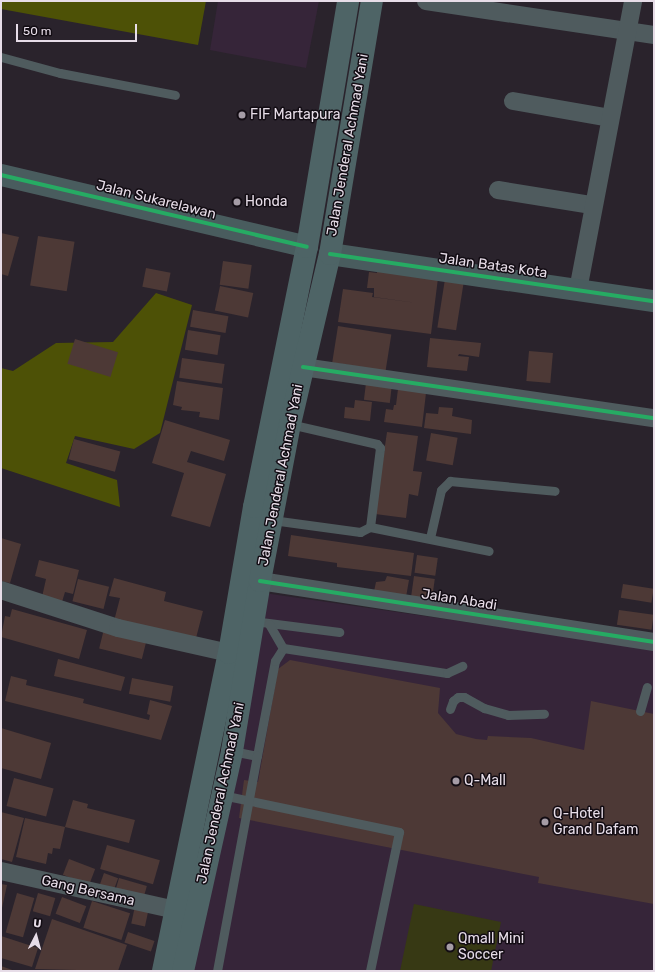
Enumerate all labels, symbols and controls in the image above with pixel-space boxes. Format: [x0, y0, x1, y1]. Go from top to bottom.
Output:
scale bar [18, 16, 139, 42]
text: 50 m [23, 24, 51, 38]
street label: Jalan Jenderal Achmad Yani [324, 52, 372, 238]
place label: FIF Martapura [250, 107, 341, 123]
marker: FIF Martapura [237, 110, 247, 120]
street label: Jalan Sukarelawan [94, 177, 218, 223]
place label: Honda [245, 194, 288, 210]
marker: Honda [232, 197, 242, 207]
street label: Jalan Batas Kota [438, 250, 548, 282]
street label: Jalan Jenderal Achmad Yani [255, 382, 307, 568]
street label: Jalan Abadi [420, 586, 498, 614]
street label: Jalan Jenderal Achmad Yani [194, 701, 248, 885]
place label: Q-Mall [464, 773, 506, 789]
marker: Q-Mall [451, 776, 461, 786]
place label: Q-Hotel Grand Dafam [553, 806, 638, 838]
marker: Q-Hotel Grand Dafam [540, 817, 550, 827]
street label: Gang Bersama [40, 872, 136, 910]
north arrow [16, 916, 56, 956]
text: U [33, 917, 42, 930]
place label: Qmall Mini Soccer [458, 931, 524, 964]
marker: Qmall Mini Soccer [445, 942, 455, 952]

